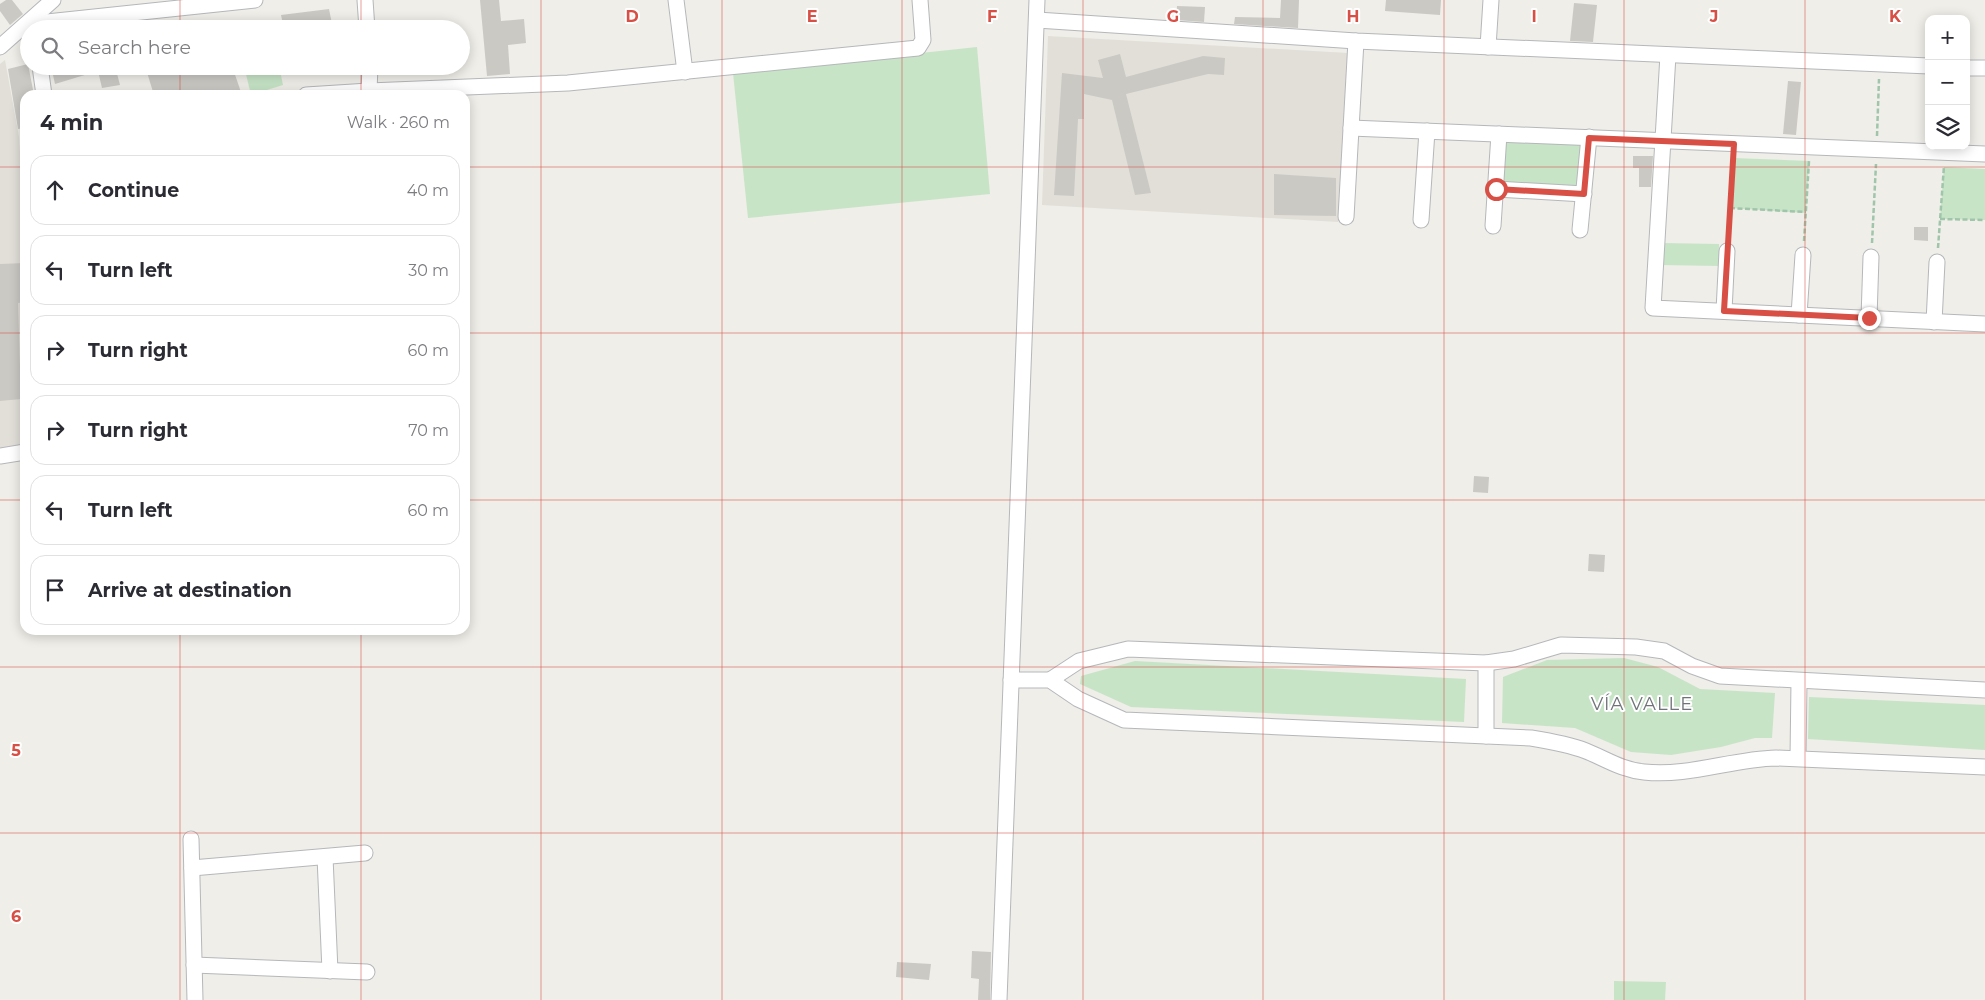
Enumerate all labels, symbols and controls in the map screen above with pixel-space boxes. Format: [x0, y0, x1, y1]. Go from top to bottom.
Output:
text: D [625, 7, 639, 26]
text: E [807, 7, 817, 26]
text: F [987, 7, 997, 26]
text: G [1167, 7, 1179, 26]
text: H [1347, 7, 1359, 26]
text: I [1531, 7, 1537, 26]
text: J [1709, 7, 1718, 26]
text: K [1889, 7, 1902, 26]
map controls [1925, 15, 1970, 150]
button: + [1925, 15, 1970, 60]
search box [20, 20, 470, 75]
icon: search [38, 34, 66, 62]
text: Search here [78, 36, 191, 59]
button: − [1925, 60, 1970, 105]
button: layers [1925, 105, 1970, 150]
text: 4 min [40, 110, 103, 135]
text: Walk · 260 m [347, 113, 450, 132]
icon: ahead [41, 176, 69, 204]
route start [1485, 178, 1508, 201]
text: Continue [88, 179, 179, 202]
text: 40 m [407, 181, 449, 200]
icon: left [41, 256, 69, 284]
text: Turn left [88, 259, 173, 282]
text: 30 m [408, 261, 449, 280]
route end [1858, 307, 1881, 330]
icon: right [41, 336, 69, 364]
text: Turn right [88, 339, 188, 362]
text: 60 m [407, 341, 449, 360]
icon: right [41, 416, 69, 444]
text: Turn right [88, 419, 188, 442]
text: 70 m [408, 421, 449, 440]
icon: left [41, 496, 69, 524]
text: Turn left [88, 499, 173, 522]
text: 60 m [407, 501, 449, 520]
icon: arrive [41, 576, 69, 604]
text: Arrive at destination [88, 579, 292, 602]
district label: VÍA VALLE [1591, 693, 1693, 715]
text: 5 [11, 741, 21, 760]
text: 6 [11, 907, 21, 926]

